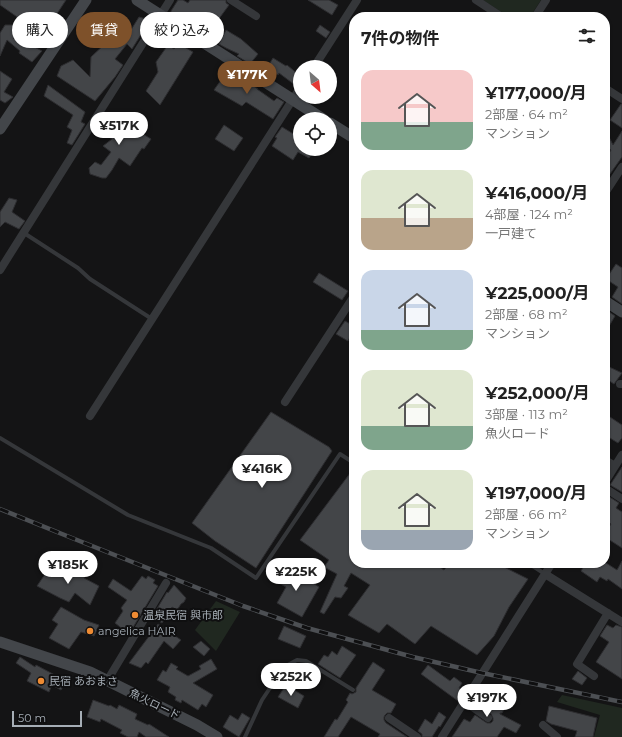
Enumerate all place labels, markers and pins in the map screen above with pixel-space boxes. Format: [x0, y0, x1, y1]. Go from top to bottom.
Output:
pin: ¥177K [219, 61, 275, 95]
pin: ¥517K [91, 112, 147, 146]
pin: ¥416K [234, 455, 290, 489]
pin: ¥185K [40, 551, 96, 585]
pin: ¥225K [268, 558, 324, 592]
place label: 温泉民宿 與市郎 [143, 608, 223, 622]
marker: 温泉民宿 與市郎 [130, 610, 140, 620]
place label: angelica HAIR [98, 624, 176, 638]
marker: angelica HAIR [85, 626, 95, 636]
pin: ¥252K [263, 663, 319, 697]
place label: 民宿 あおまさ [49, 674, 118, 688]
marker: 民宿 あおまさ [36, 676, 46, 686]
pin: ¥197K [459, 684, 515, 718]

